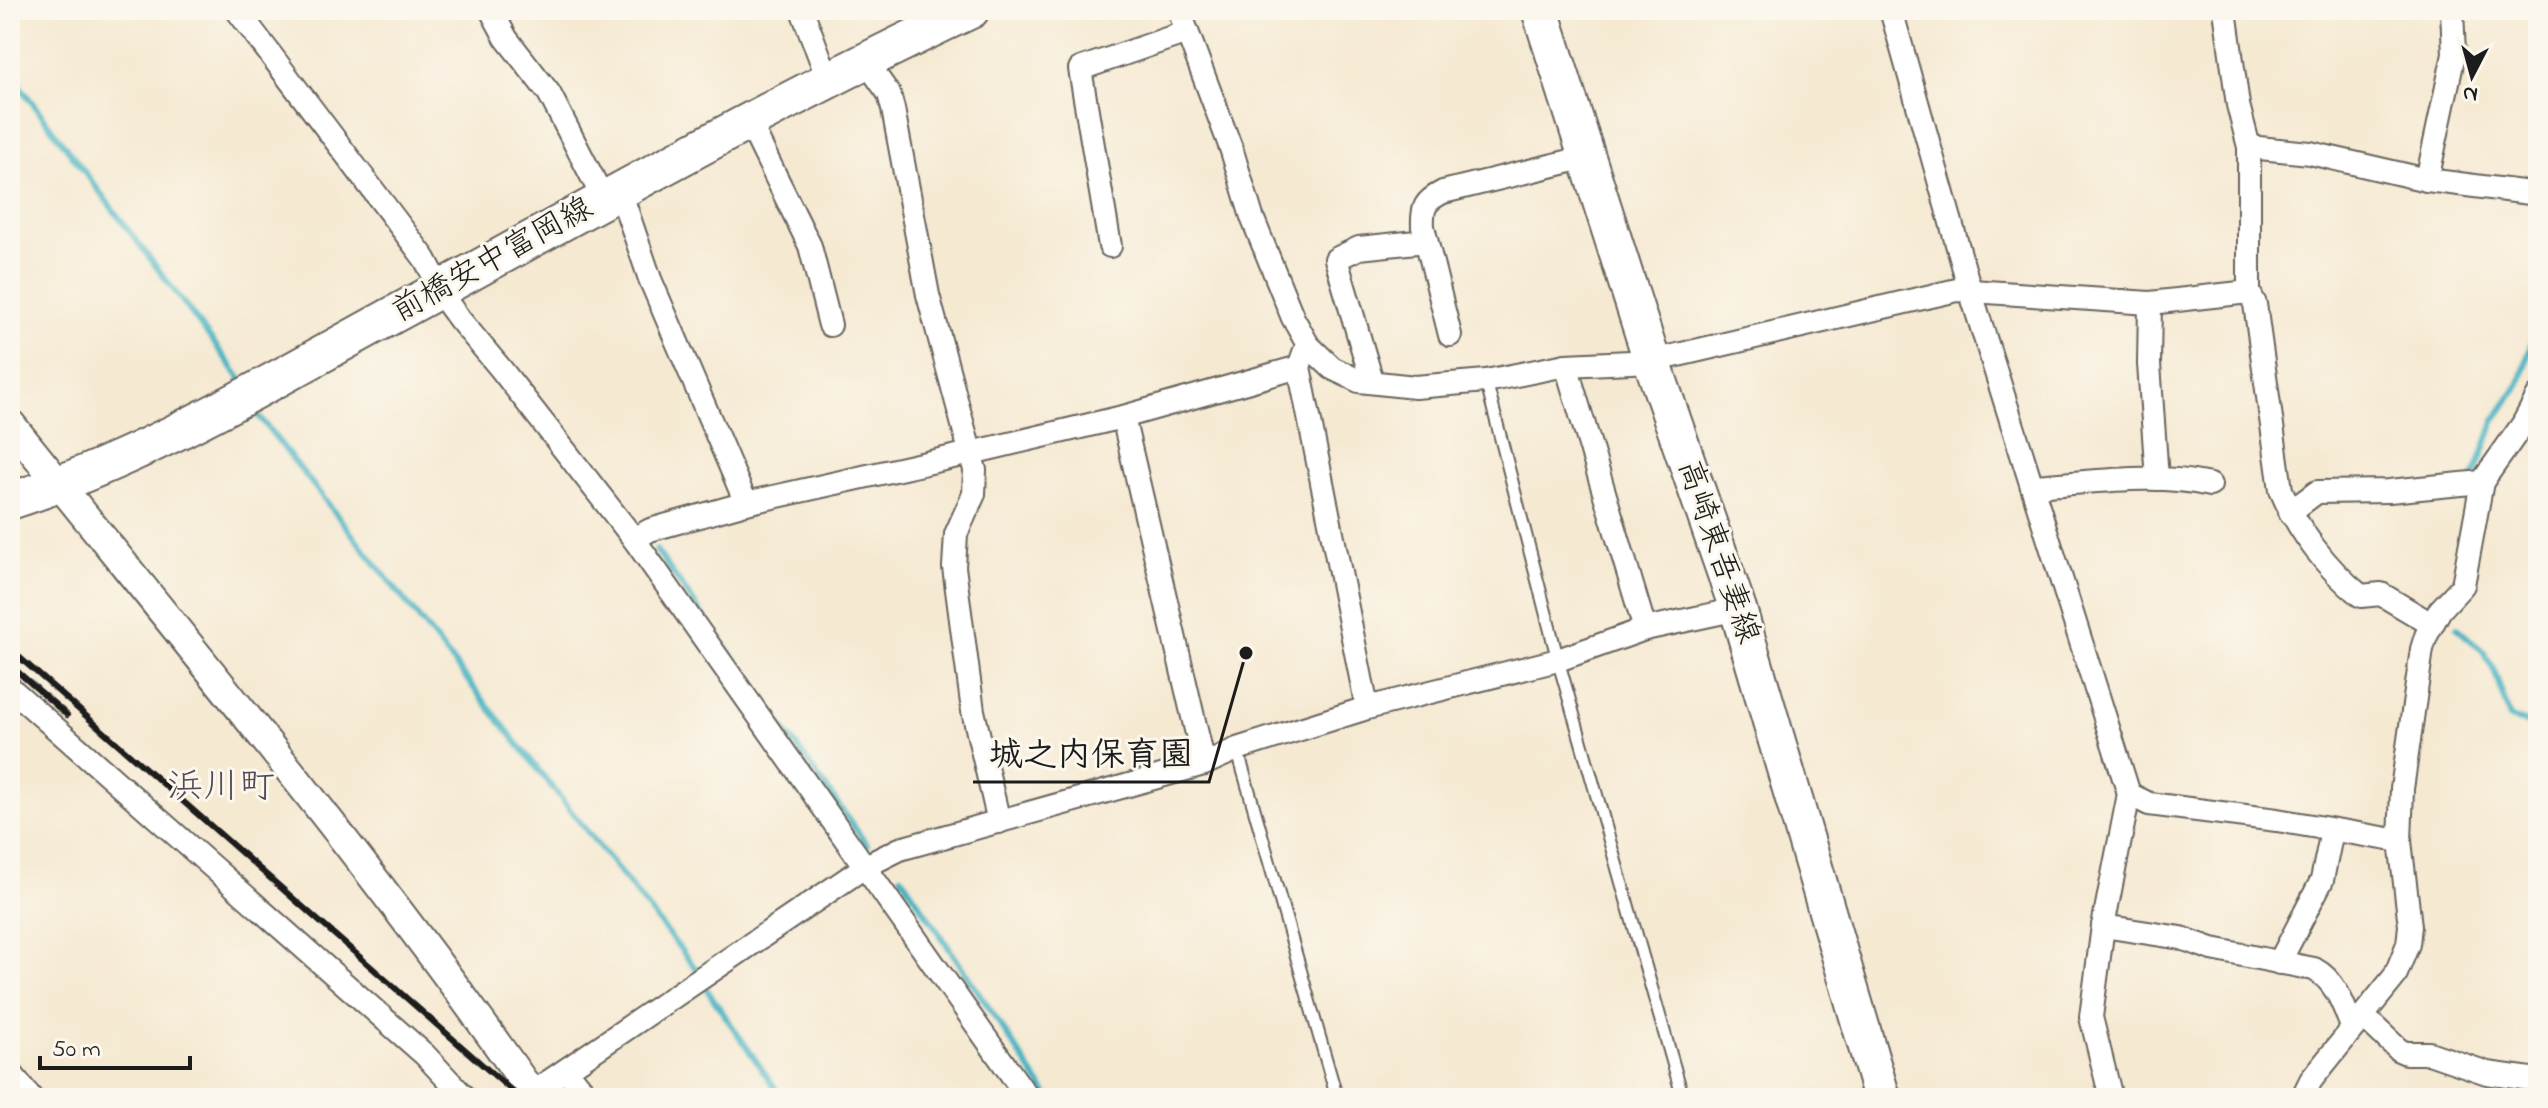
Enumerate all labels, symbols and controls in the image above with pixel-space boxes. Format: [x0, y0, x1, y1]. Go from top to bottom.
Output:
north arrow [2432, 36, 2512, 116]
text: N [2461, 76, 2479, 110]
street label: 前橋安中富岡線 [384, 186, 602, 336]
street label: 高崎東吾妻線 [1664, 454, 1770, 650]
callout: 城之内保育園 [973, 724, 1209, 782]
text: 城之内保育園 [989, 732, 1193, 782]
district label: 浜川町 [167, 762, 275, 815]
scale bar [40, 1020, 190, 1070]
text: 50 m [52, 1033, 101, 1068]

